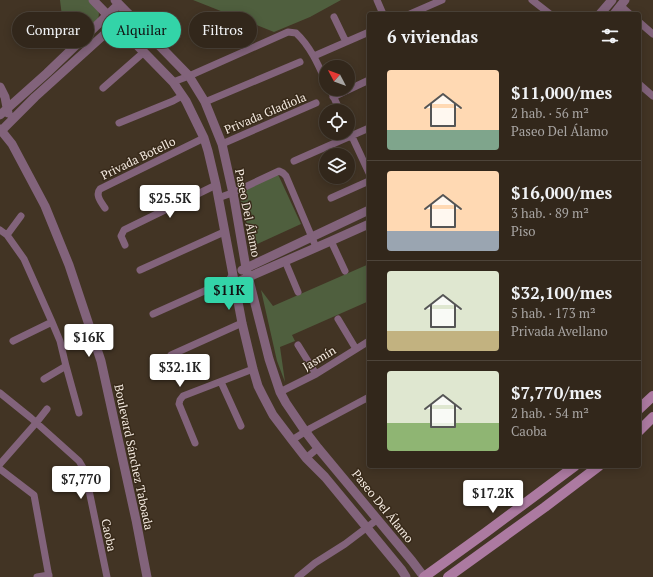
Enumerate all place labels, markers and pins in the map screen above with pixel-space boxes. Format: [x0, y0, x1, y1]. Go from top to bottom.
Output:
pin: $25.5K [137, 185, 203, 219]
pin: $11K [205, 277, 253, 311]
pin: $16K [65, 324, 113, 358]
pin: $32.1K [147, 354, 213, 388]
pin: $7,770 [48, 466, 114, 500]
pin: $17.2K [460, 480, 526, 514]

